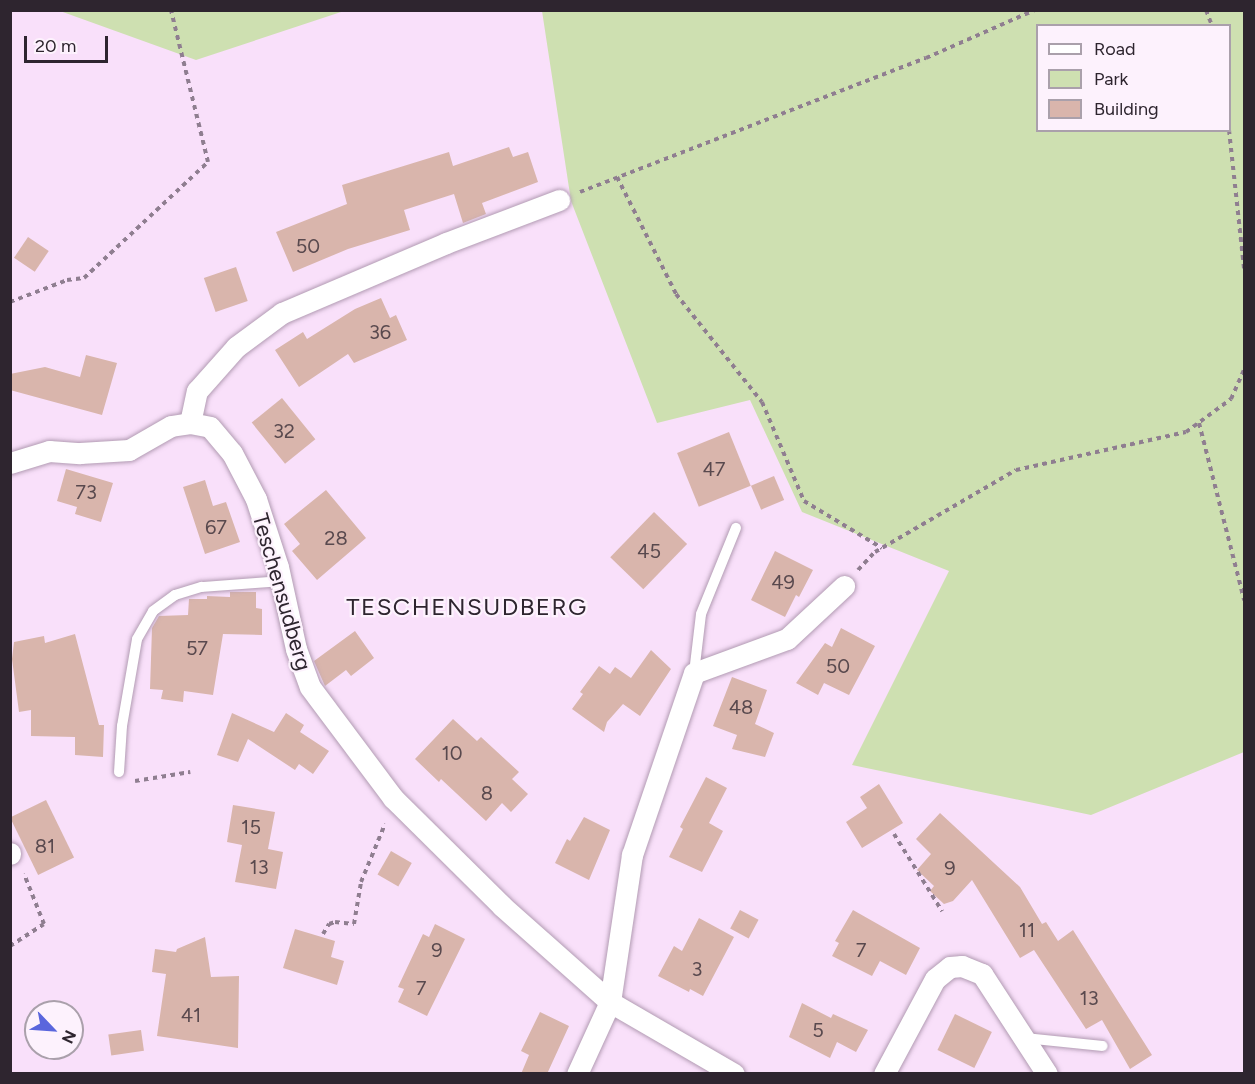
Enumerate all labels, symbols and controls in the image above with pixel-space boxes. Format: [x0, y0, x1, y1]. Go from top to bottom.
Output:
scale bar [27, 24, 111, 62]
legend [1036, 24, 1231, 132]
text: 20 m [35, 35, 76, 57]
text: Road [1094, 38, 1135, 60]
text: Park [1094, 68, 1128, 90]
text: Building [1094, 98, 1159, 120]
house number: 50 [296, 234, 320, 258]
house number: 36 [369, 320, 391, 344]
house number: 32 [273, 419, 295, 443]
house number: 47 [702, 457, 726, 481]
house number: 73 [75, 480, 97, 504]
street label: Teschensudberg [247, 510, 317, 674]
house number: 67 [205, 515, 227, 539]
house number: 28 [324, 526, 348, 550]
house number: 45 [637, 539, 661, 563]
house number: 49 [771, 570, 795, 594]
district label: TESCHENSUDBERG [346, 593, 588, 621]
house number: 57 [186, 636, 208, 660]
house number: 50 [826, 654, 850, 678]
house number: 48 [729, 695, 753, 719]
house number: 10 [441, 741, 463, 765]
house number: 8 [481, 781, 493, 805]
house number: 15 [241, 815, 261, 839]
house number: 81 [35, 834, 55, 858]
house number: 13 [249, 855, 269, 879]
house number: 9 [944, 856, 956, 880]
house number: 11 [1019, 918, 1035, 942]
house number: 9 [431, 938, 443, 962]
house number: 7 [856, 938, 866, 962]
house number: 3 [692, 957, 702, 981]
house number: 7 [416, 976, 426, 1000]
house number: 13 [1079, 986, 1099, 1010]
north arrow [24, 1000, 84, 1060]
house number: 41 [181, 1003, 201, 1027]
house number: 5 [812, 1018, 824, 1042]
text: N [58, 1027, 80, 1047]

